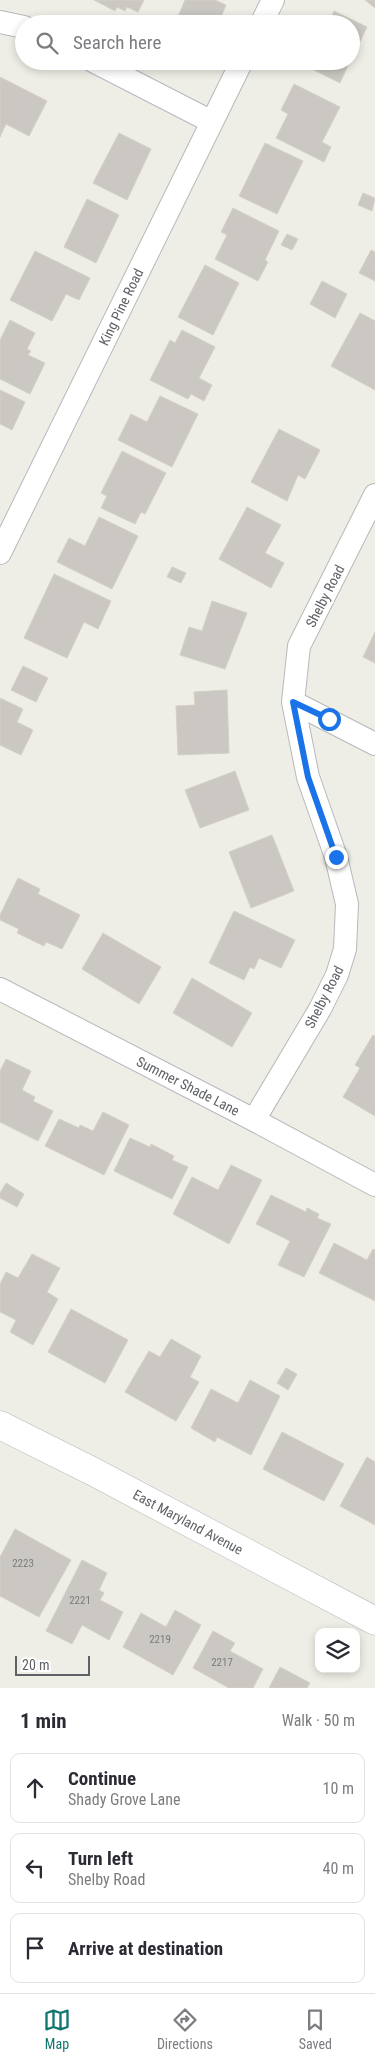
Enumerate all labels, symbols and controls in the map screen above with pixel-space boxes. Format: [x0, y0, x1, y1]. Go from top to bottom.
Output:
search box [15, 15, 360, 70]
icon: search [33, 29, 61, 57]
text: Search here [73, 31, 161, 54]
street label: King Pine Road [96, 266, 146, 348]
street label: Shelby Road [302, 562, 348, 630]
route start [318, 708, 341, 731]
route end [325, 846, 348, 869]
street label: Shelby Road [301, 963, 347, 1031]
street label: Summer Shade Lane [134, 1053, 242, 1119]
street label: East Maryland Avenue [130, 1486, 246, 1558]
house number: 2223 [12, 1557, 34, 1570]
house number: 2221 [69, 1594, 91, 1607]
map controls [315, 1628, 360, 1673]
button: layers [315, 1628, 360, 1673]
house number: 2219 [149, 1633, 171, 1646]
scale bar [15, 1653, 90, 1676]
house number: 2217 [211, 1656, 233, 1669]
text: 20 m [22, 1657, 50, 1673]
text: 1 min [20, 1709, 67, 1733]
text: Walk · 50 m [282, 1711, 355, 1730]
text: Continue [68, 1767, 136, 1790]
icon: ahead [21, 1774, 49, 1802]
text: 10 m [322, 1779, 354, 1798]
text: Shady Grove Lane [68, 1790, 180, 1809]
text: Turn left [68, 1847, 133, 1870]
icon: left [21, 1854, 49, 1882]
text: 40 m [322, 1859, 354, 1878]
text: Shelby Road [68, 1870, 145, 1889]
icon: arrive [21, 1934, 49, 1962]
text: Arrive at destination [68, 1937, 223, 1960]
tab: Map [43, 2006, 71, 2052]
tab: Directions [157, 2006, 213, 2052]
tab: Saved [299, 2006, 332, 2052]

